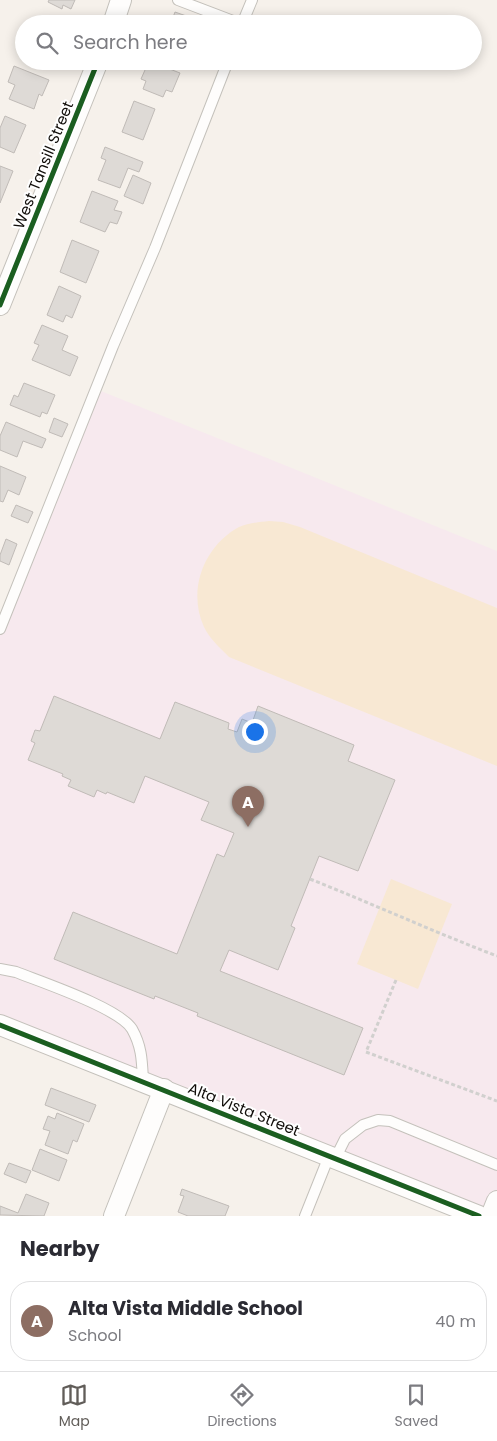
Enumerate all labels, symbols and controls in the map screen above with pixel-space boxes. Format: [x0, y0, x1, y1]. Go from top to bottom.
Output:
search box [15, 15, 482, 70]
icon: search [33, 29, 61, 57]
text: Search here [73, 29, 187, 56]
street label: West Tansill Street [8, 98, 78, 232]
your location [242, 719, 268, 745]
pin: A [232, 786, 264, 827]
street label: Alta Vista Street [185, 1077, 303, 1141]
text: Nearby [20, 1234, 100, 1263]
text: Alta Vista Middle School [68, 1295, 303, 1322]
text: A [31, 1310, 43, 1333]
text: 40 m [435, 1310, 476, 1333]
text: School [68, 1324, 122, 1347]
tab: Map [59, 1381, 90, 1432]
tab: Directions [207, 1381, 277, 1432]
tab: Saved [394, 1381, 438, 1432]

